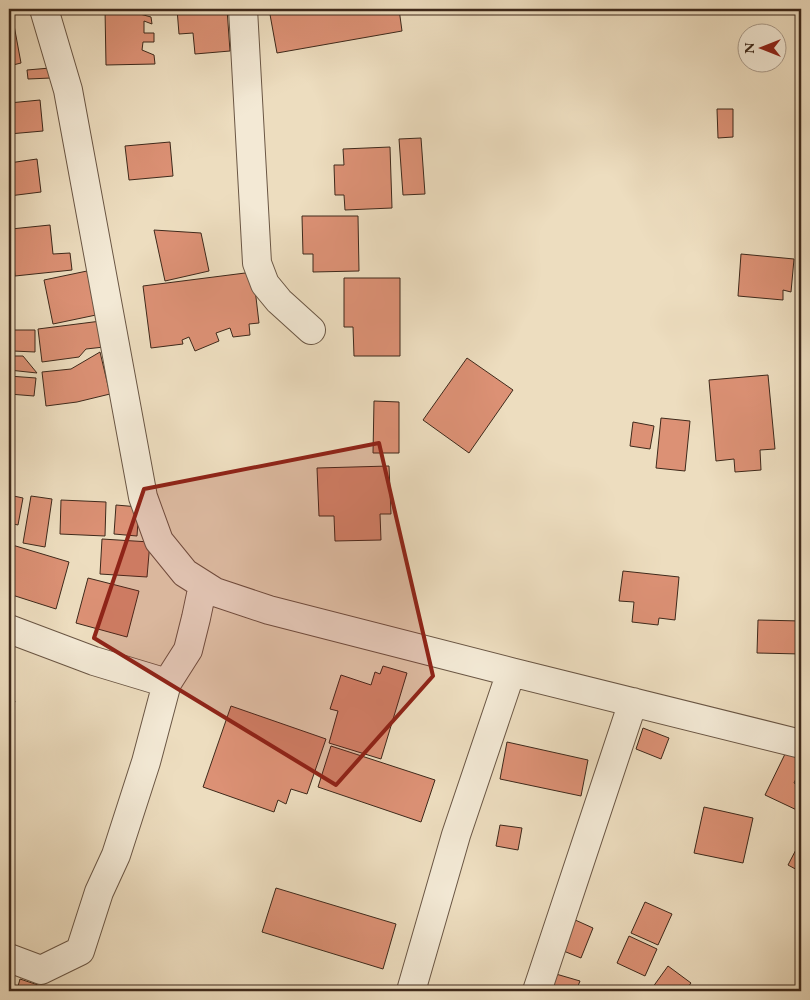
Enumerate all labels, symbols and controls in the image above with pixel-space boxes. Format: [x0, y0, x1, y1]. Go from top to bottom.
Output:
north arrow [738, 22, 788, 72]
text: N [740, 42, 758, 54]

